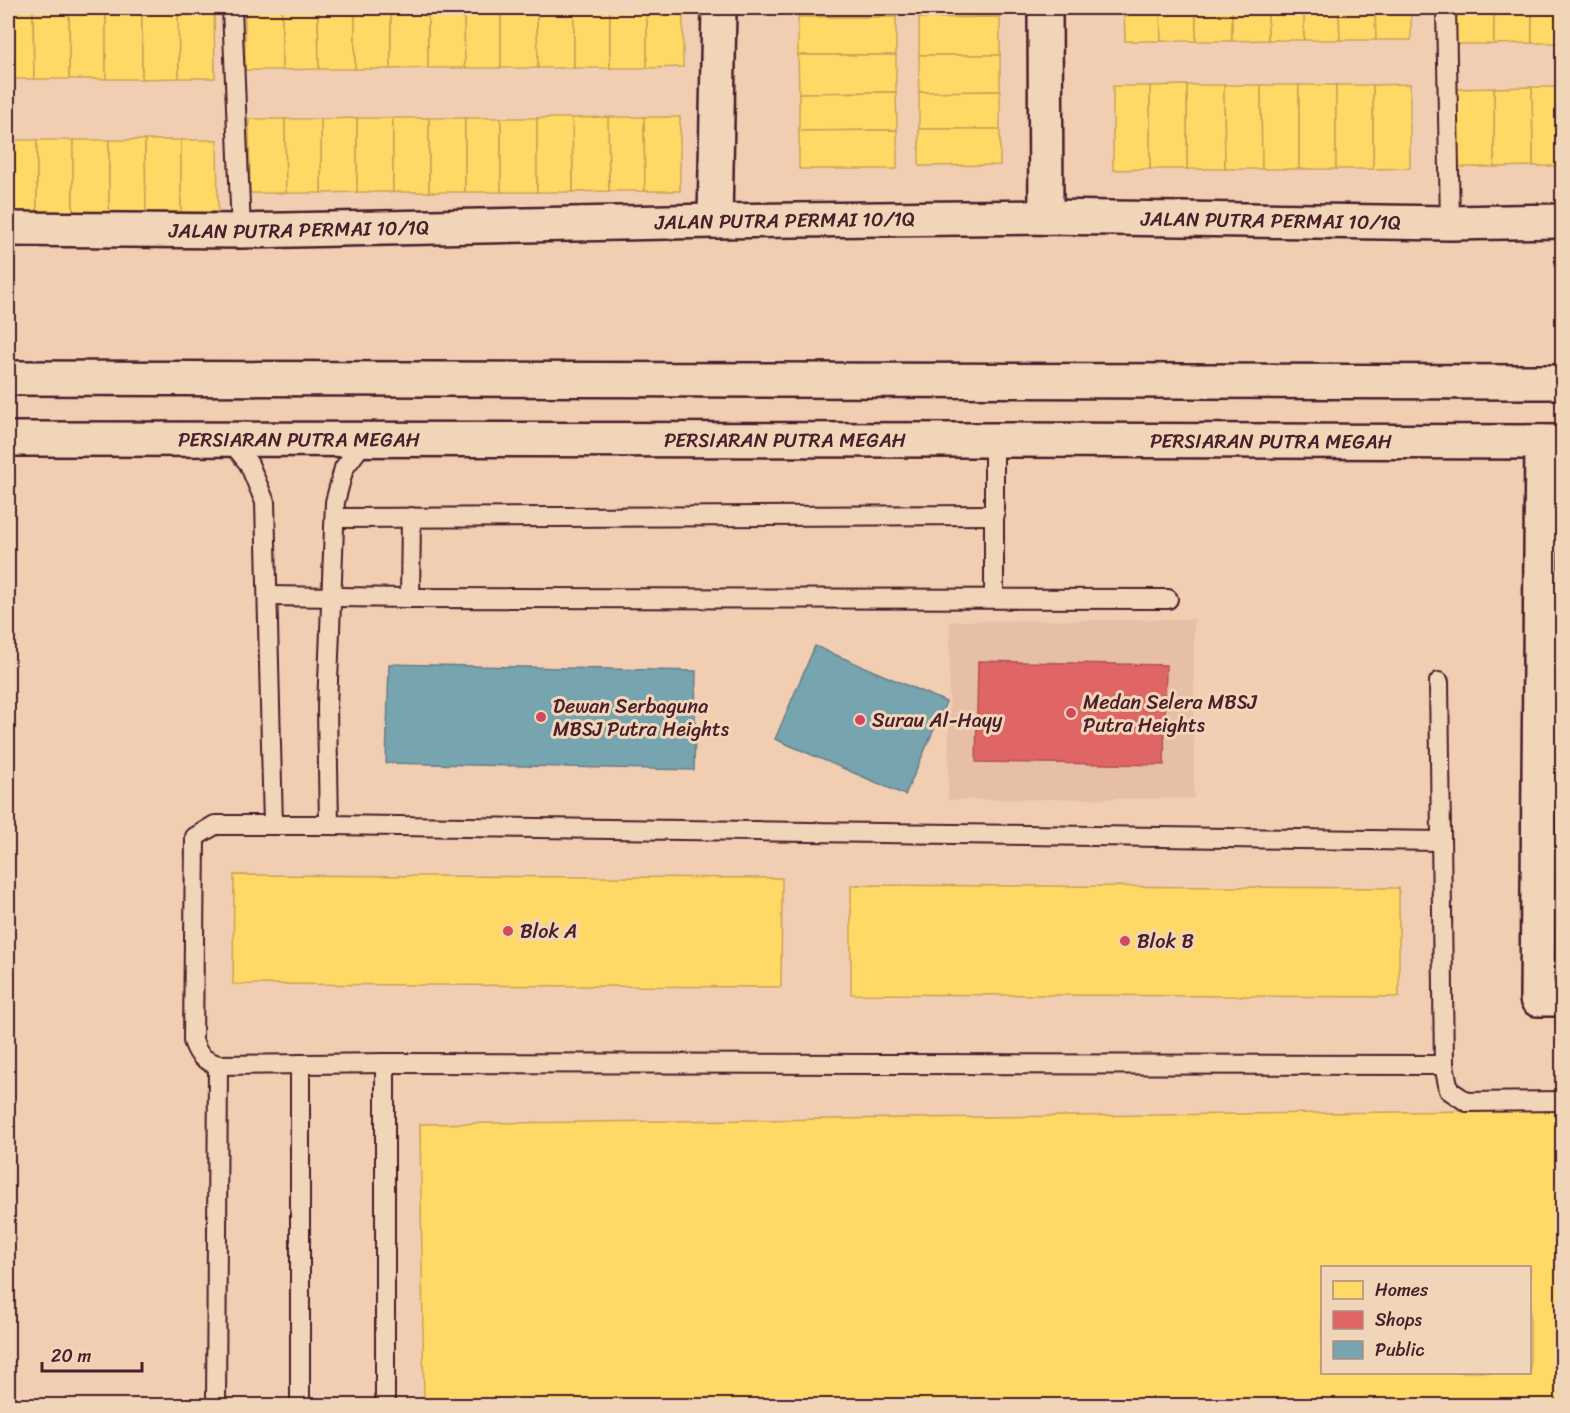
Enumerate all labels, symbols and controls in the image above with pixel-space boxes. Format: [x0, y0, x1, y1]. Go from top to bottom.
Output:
street label: JALAN PUTRA PERMAI 10/1Q [653, 201, 915, 240]
street label: JALAN PUTRA PERMAI 10/1Q [1140, 201, 1401, 240]
street label: JALAN PUTRA PERMAI 10/1Q [168, 210, 429, 249]
street label: PERSIARAN PUTRA MEGAH [178, 422, 420, 457]
street label: PERSIARAN PUTRA MEGAH [664, 422, 906, 457]
street label: PERSIARAN PUTRA MEGAH [1150, 423, 1392, 459]
place label: Medan Selera MBSJ Putra Heights [1083, 685, 1258, 743]
place label: Dewan Serbaguna MBSJ Putra Heights [553, 689, 730, 747]
place label: Surau Al-Hayy [872, 703, 1003, 738]
marker: Medan Selera MBSJ Putra Heights [1064, 706, 1078, 720]
marker: Dewan Serbaguna MBSJ Putra Heights [534, 710, 548, 724]
marker: Surau Al-Hayy [853, 713, 867, 727]
place label: Blok A [520, 914, 577, 949]
marker: Blok A [501, 924, 515, 938]
place label: Blok B [1137, 924, 1194, 959]
marker: Blok B [1118, 934, 1132, 948]
legend [1321, 1266, 1531, 1374]
text: Homes [1375, 1274, 1429, 1306]
text: Shops [1375, 1304, 1422, 1336]
text: Public [1375, 1334, 1425, 1366]
scale bar [42, 1335, 142, 1373]
text: 20 m [51, 1340, 91, 1372]

